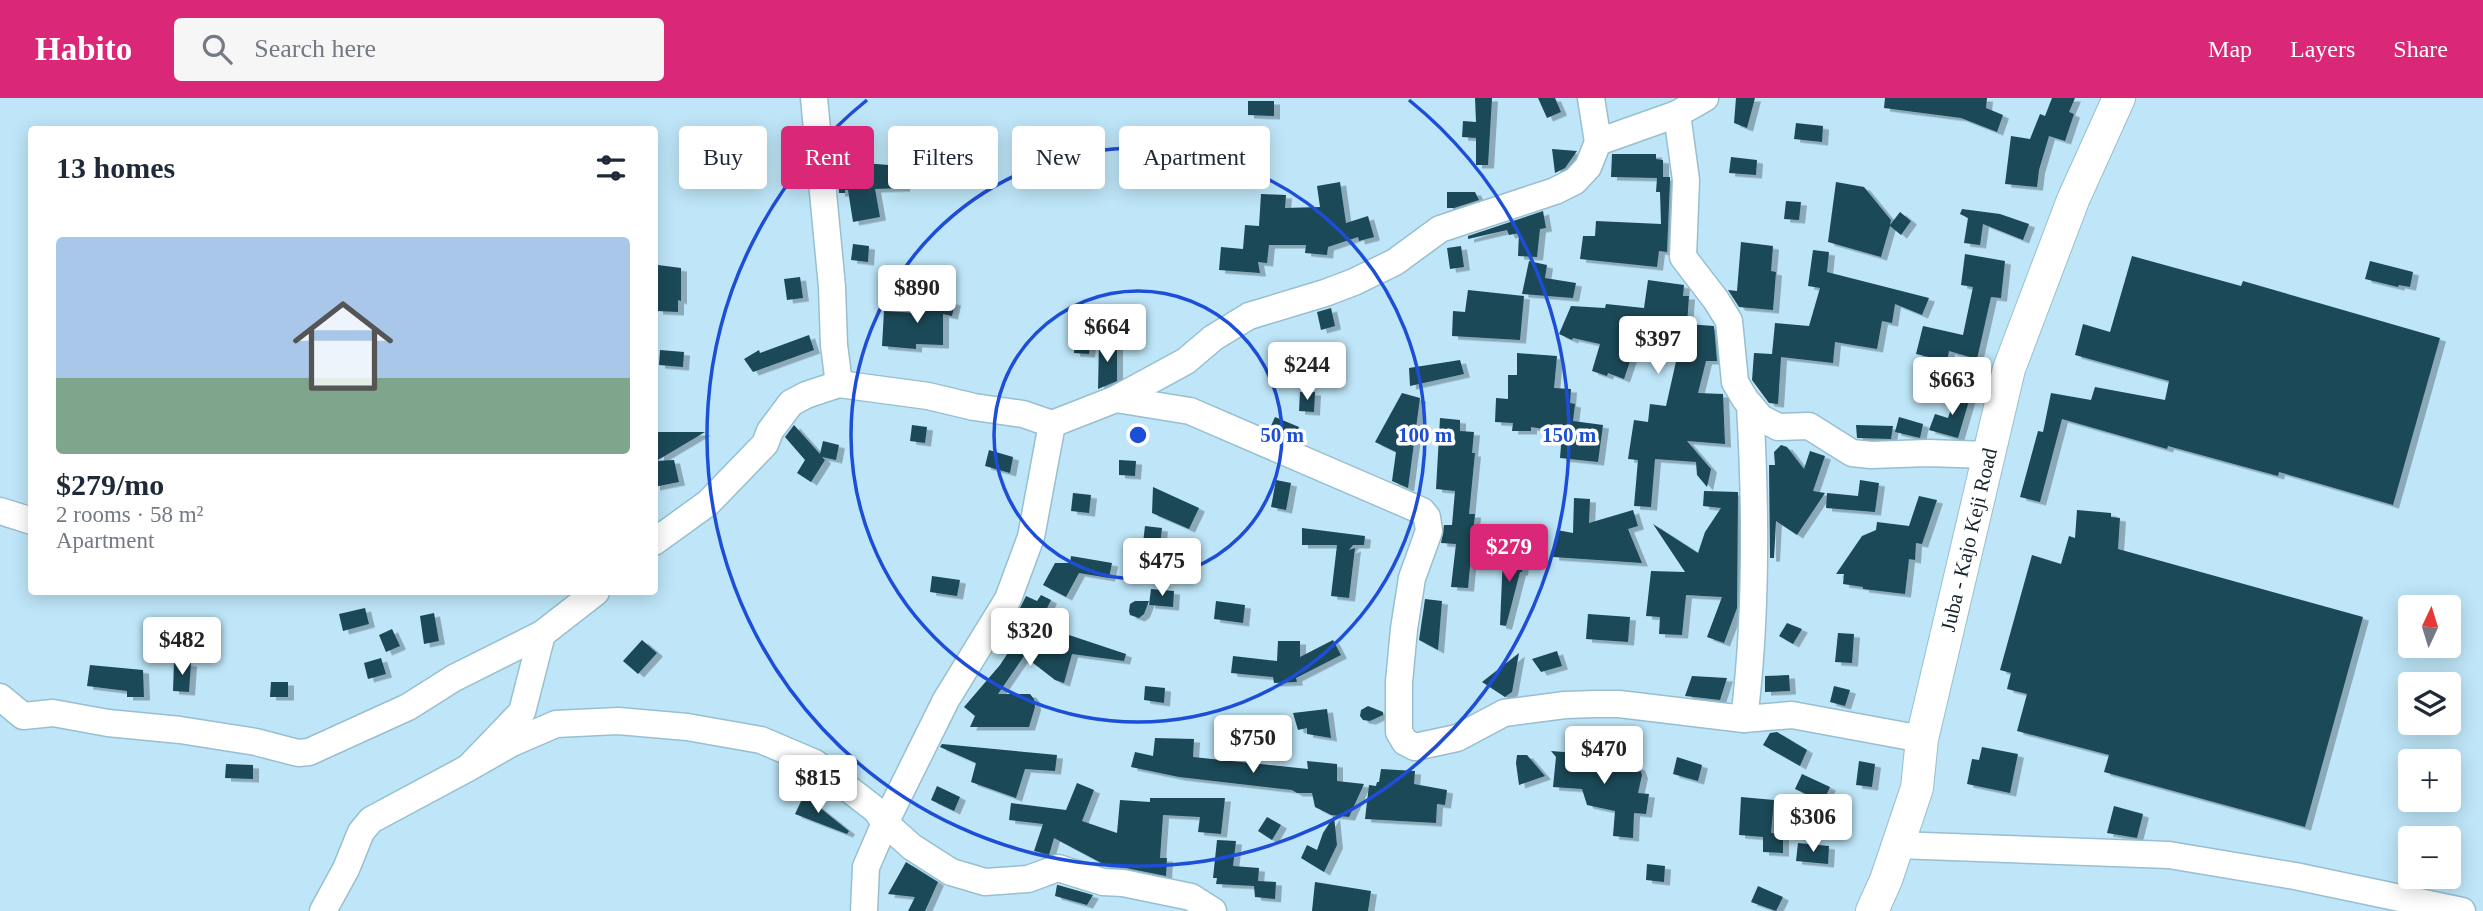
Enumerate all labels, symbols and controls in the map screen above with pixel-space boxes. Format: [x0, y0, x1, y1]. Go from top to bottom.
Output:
search box [174, 18, 664, 81]
icon: search [198, 30, 236, 68]
text: Habito [35, 31, 132, 67]
text: Search here [254, 34, 376, 63]
text: Map [2208, 36, 2252, 62]
text: Layers [2290, 36, 2355, 62]
text: Share [2393, 36, 2448, 62]
chip: Buy [679, 126, 767, 189]
chip: Rent [781, 126, 874, 189]
chip: Filters [888, 126, 998, 189]
chip: New [1012, 126, 1105, 189]
chip: Apartment [1119, 126, 1270, 189]
icon: filters [592, 149, 630, 187]
text: 13 homes [56, 151, 175, 184]
pin: $890 [876, 266, 958, 325]
text: $890 [894, 275, 940, 300]
icon: home [280, 283, 406, 409]
pin: $664 [1066, 304, 1148, 364]
text: $664 [1084, 314, 1130, 339]
pin: $397 [1617, 316, 1699, 376]
text: $397 [1635, 326, 1681, 351]
pin: $244 [1266, 342, 1348, 402]
text: $244 [1284, 352, 1330, 377]
pin: $663 [1911, 358, 1993, 417]
text: $663 [1929, 367, 1975, 392]
centre of rings [1126, 423, 1150, 447]
text: 50 m [1260, 423, 1304, 447]
text: 100 m [1398, 423, 1453, 447]
text: 150 m [1542, 423, 1597, 447]
street label: Juba - Kajo Keji Road [1936, 445, 2002, 634]
text: $279/mo [56, 468, 164, 501]
text: 2 rooms · 58 m² [56, 502, 203, 527]
pin: $279 [1468, 524, 1550, 584]
text: Apartment [56, 528, 154, 553]
text: $279 [1486, 534, 1532, 559]
pin: $475 [1121, 538, 1203, 598]
text: $475 [1139, 548, 1185, 573]
north arrow [2398, 595, 2460, 658]
map controls [2398, 595, 2461, 889]
pin: $320 [989, 608, 1071, 668]
pin: $482 [141, 618, 223, 677]
text: $320 [1007, 618, 1053, 643]
text: $482 [159, 627, 205, 652]
button: layers [2398, 672, 2461, 735]
pin: $750 [1212, 716, 1294, 775]
text: $750 [1230, 725, 1276, 750]
pin: $470 [1563, 726, 1645, 786]
text: $470 [1581, 736, 1627, 761]
button: + [2398, 749, 2461, 812]
pin: $815 [777, 756, 859, 815]
text: $815 [795, 765, 841, 790]
pin: $306 [1772, 794, 1854, 854]
text: $306 [1790, 804, 1836, 829]
button: − [2398, 826, 2461, 889]

